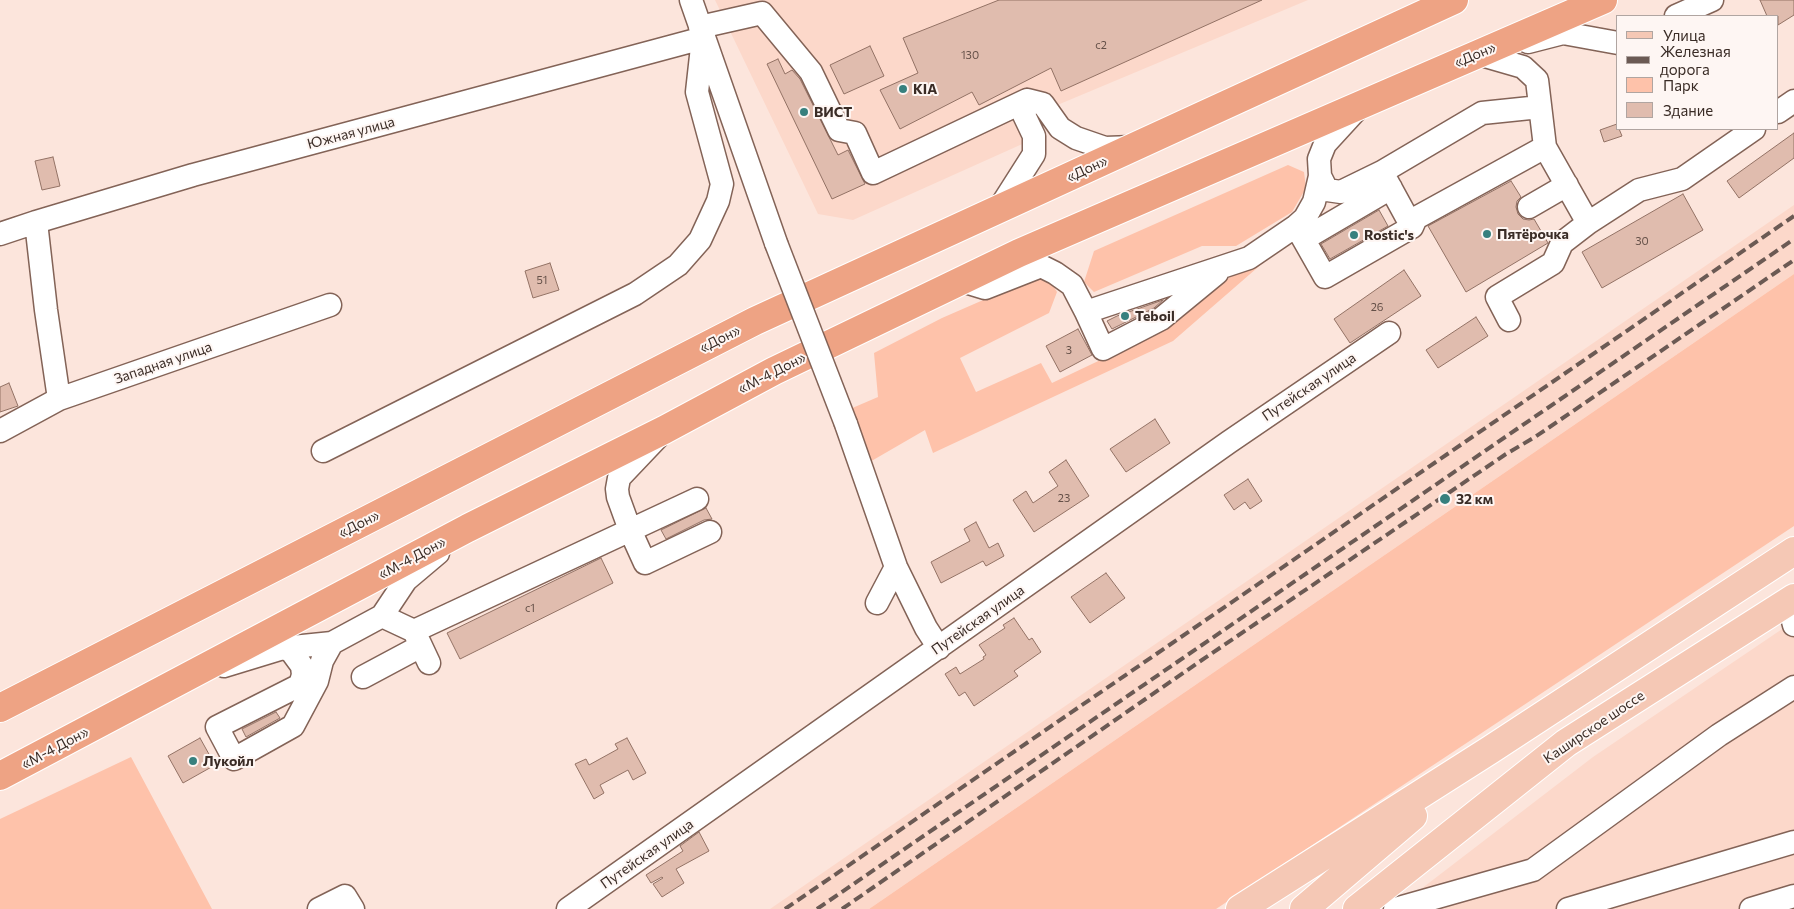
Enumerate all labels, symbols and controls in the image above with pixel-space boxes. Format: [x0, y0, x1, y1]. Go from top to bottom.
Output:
legend [1616, 15, 1779, 130]
text: Улица [1663, 26, 1705, 44]
house number: с2 [1095, 38, 1107, 52]
street label: «Дон» [1452, 39, 1498, 71]
text: Железная дорога [1660, 42, 1731, 78]
house number: 130 [961, 48, 979, 62]
text: Парк [1663, 76, 1699, 94]
place label: KIA [913, 81, 937, 97]
marker: KIA [897, 83, 909, 95]
text: Здание [1663, 101, 1713, 119]
place label: ВИСТ [814, 104, 852, 120]
marker: ВИСТ [798, 106, 810, 118]
street label: Южная улица [305, 113, 397, 153]
street label: «Дон» [1064, 152, 1110, 186]
place label: Пятёрочка [1497, 226, 1569, 242]
place label: Rostic's [1364, 227, 1414, 243]
marker: Пятёрочка [1481, 228, 1493, 240]
marker: Rostic's [1348, 229, 1360, 241]
house number: 30 [1635, 234, 1649, 248]
house number: 51 [536, 273, 548, 287]
house number: 26 [1371, 300, 1383, 314]
place label: Teboil [1135, 308, 1175, 324]
marker: Teboil [1119, 310, 1131, 322]
street label: «Дон» [697, 322, 743, 356]
street label: Западная улица [112, 338, 214, 388]
house number: 3 [1066, 343, 1072, 357]
street label: «М-4 Дон» [735, 349, 809, 397]
street label: Путейская улица [1259, 349, 1359, 425]
house number: 23 [1058, 491, 1070, 505]
place label: 32 км [1456, 491, 1493, 507]
marker: 32 км [1438, 492, 1452, 506]
street label: «Дон» [336, 507, 382, 541]
street label: «М-4 Дон» [376, 533, 448, 583]
street label: Путейская улица [928, 582, 1028, 658]
house number: с1 [525, 601, 535, 615]
street label: Каширское шоссе [1540, 687, 1648, 767]
street label: «М-4 Дон» [19, 723, 91, 773]
place label: Лукойл [203, 753, 254, 769]
marker: Лукойл [187, 755, 199, 767]
street label: Путейская улица [597, 816, 697, 892]

